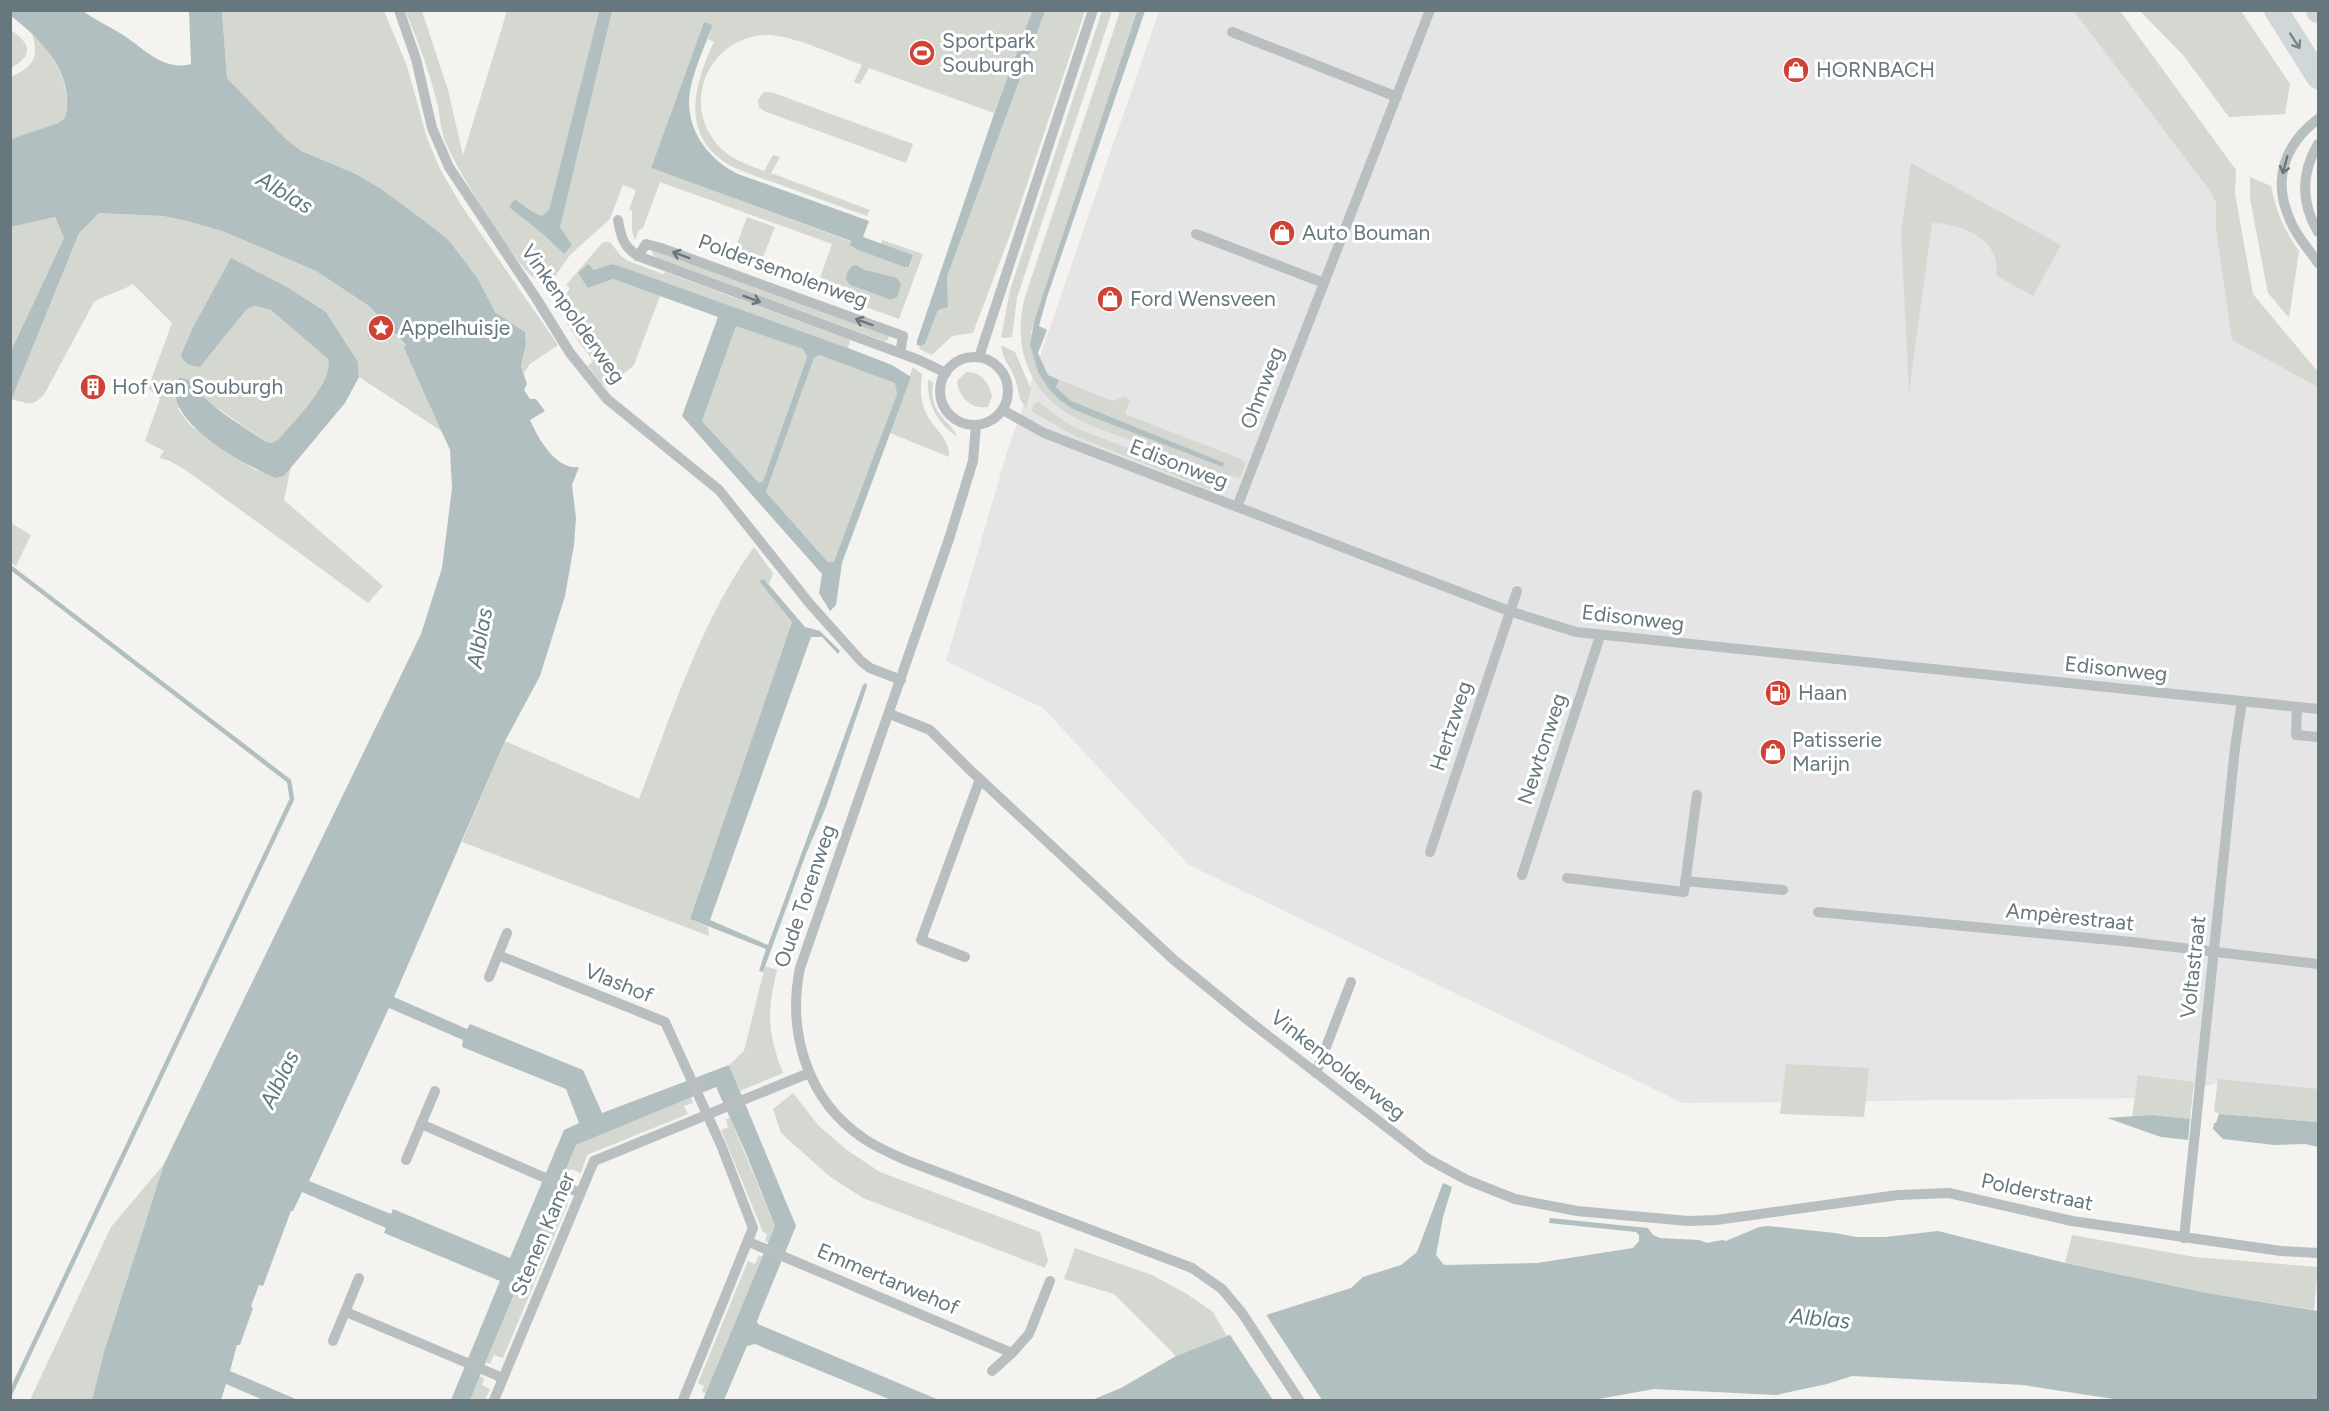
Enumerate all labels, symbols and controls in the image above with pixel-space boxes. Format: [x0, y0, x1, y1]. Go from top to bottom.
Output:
place label: Sportpark Souburgh [942, 28, 1036, 77]
one-way arrow [2289, 32, 2301, 49]
sports icon: Sportpark Souburgh [907, 38, 937, 68]
shop icon: HORNBACH [1781, 55, 1811, 85]
place label: HORNBACH [1816, 57, 1935, 82]
one-way arrow [2279, 155, 2290, 174]
water label: Alblas [251, 165, 318, 220]
shop icon: Auto Bouman [1267, 218, 1297, 248]
place label: Auto Bouman [1302, 220, 1430, 245]
street label: Poldersemolenweg [695, 228, 871, 313]
street label: Vinkenpolderweg [516, 239, 631, 388]
one-way arrow [672, 249, 691, 260]
shop icon: Ford Wensveen [1095, 284, 1125, 314]
place label: Ford Wensveen [1130, 286, 1276, 311]
one-way arrow [742, 294, 761, 305]
place icon: Appelhuisje [366, 313, 396, 343]
place label: Appelhuisje [400, 315, 510, 340]
one-way arrow [855, 315, 874, 326]
street label: Ohmweg [1234, 343, 1289, 432]
building icon: Hof van Souburgh [78, 372, 108, 402]
place label: Hof van Souburgh [112, 374, 283, 399]
street label: Edisonweg [1127, 433, 1232, 494]
street label: Edisonweg [1580, 599, 1686, 636]
water label: Alblas [461, 606, 498, 671]
street label: Edisonweg [2063, 651, 2169, 686]
street label: Hertzweg [1424, 678, 1477, 774]
fuel station icon: Haan [1763, 678, 1793, 708]
place label: Haan [1798, 680, 1847, 705]
street label: Newtonweg [1512, 690, 1571, 808]
place label: Patisserie Marijn [1792, 727, 1882, 776]
shop icon: Patisserie Marijn [1758, 737, 1788, 767]
street label: Oude Torenweg [768, 821, 841, 971]
street label: Ampèrestraat [2005, 897, 2135, 936]
street label: Voltastraat [2175, 914, 2210, 1020]
street label: Vlashof [581, 958, 657, 1008]
street label: Vinkenpolderweg [1266, 1004, 1411, 1125]
water label: Alblas [254, 1046, 305, 1113]
street label: Polderstraat [1979, 1167, 2095, 1216]
street label: Stenen Kamer [505, 1168, 580, 1299]
street label: Emmertarwehof [813, 1237, 963, 1320]
water label: Alblas [1787, 1302, 1852, 1335]

